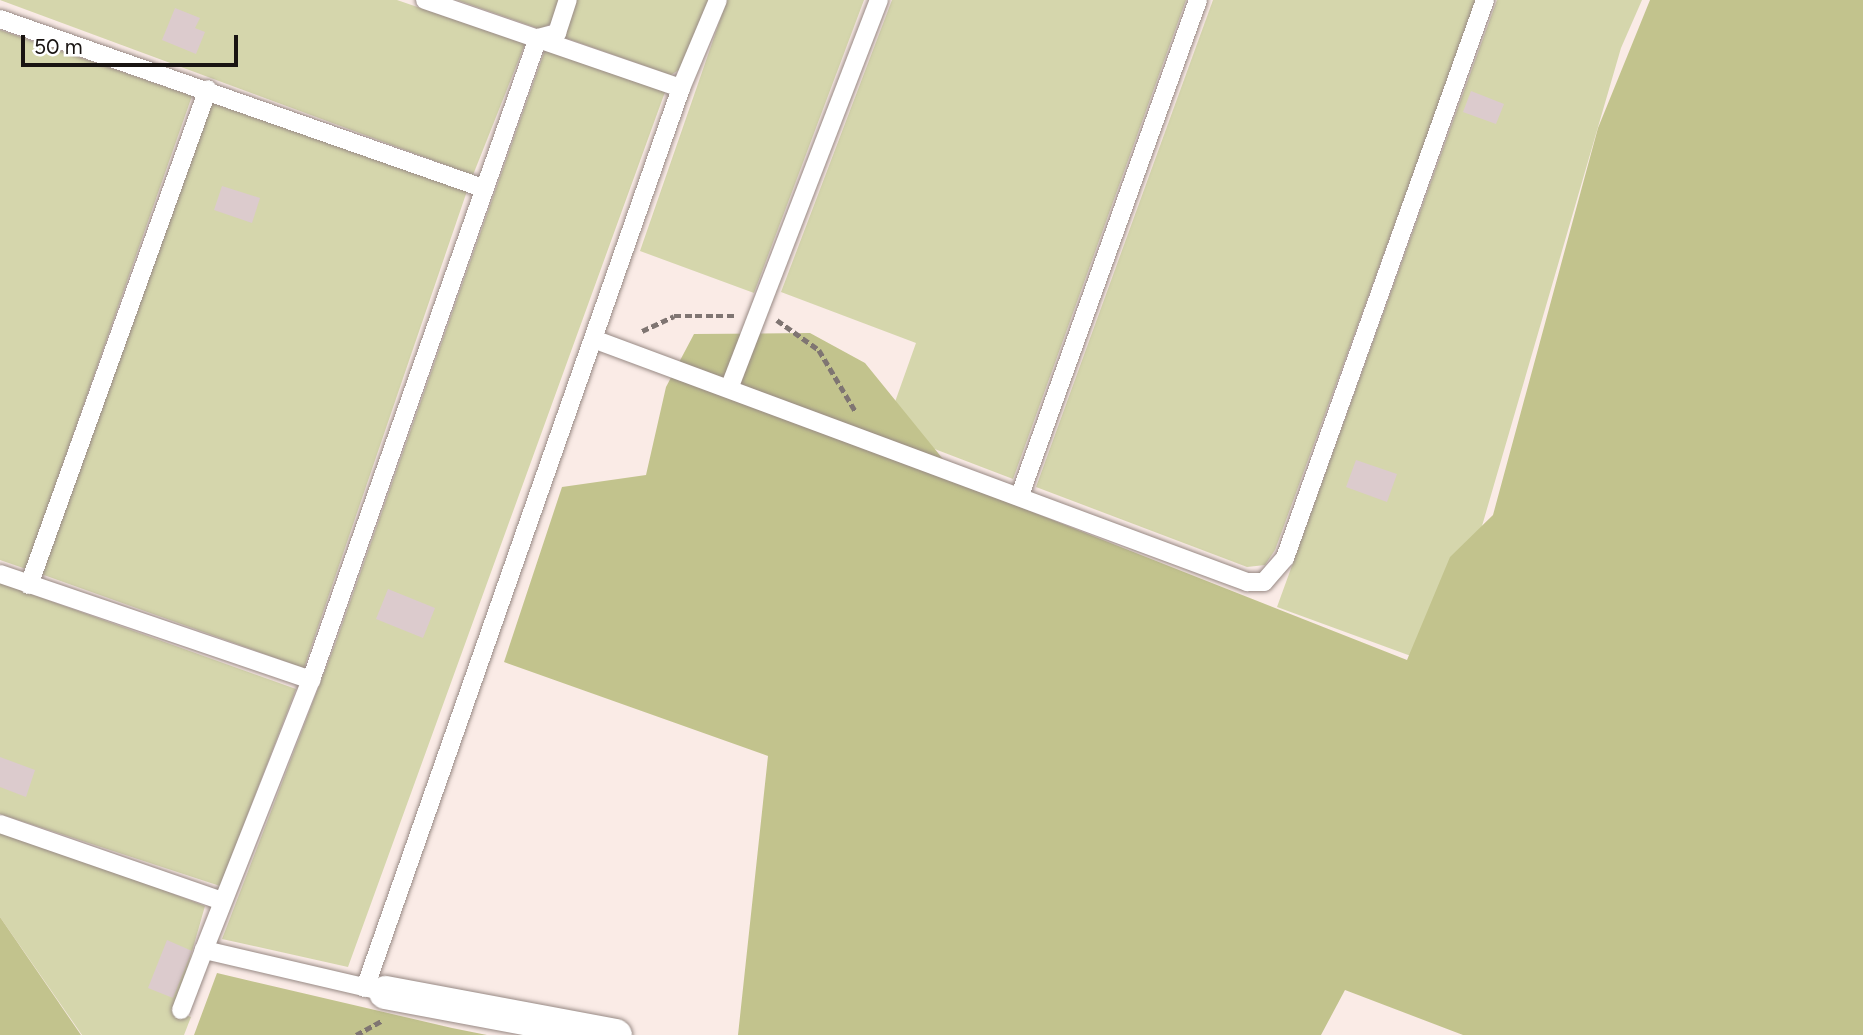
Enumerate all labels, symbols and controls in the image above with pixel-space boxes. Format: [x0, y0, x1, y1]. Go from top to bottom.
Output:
scale bar [24, 21, 242, 65]
text: 50 m [34, 34, 83, 59]

